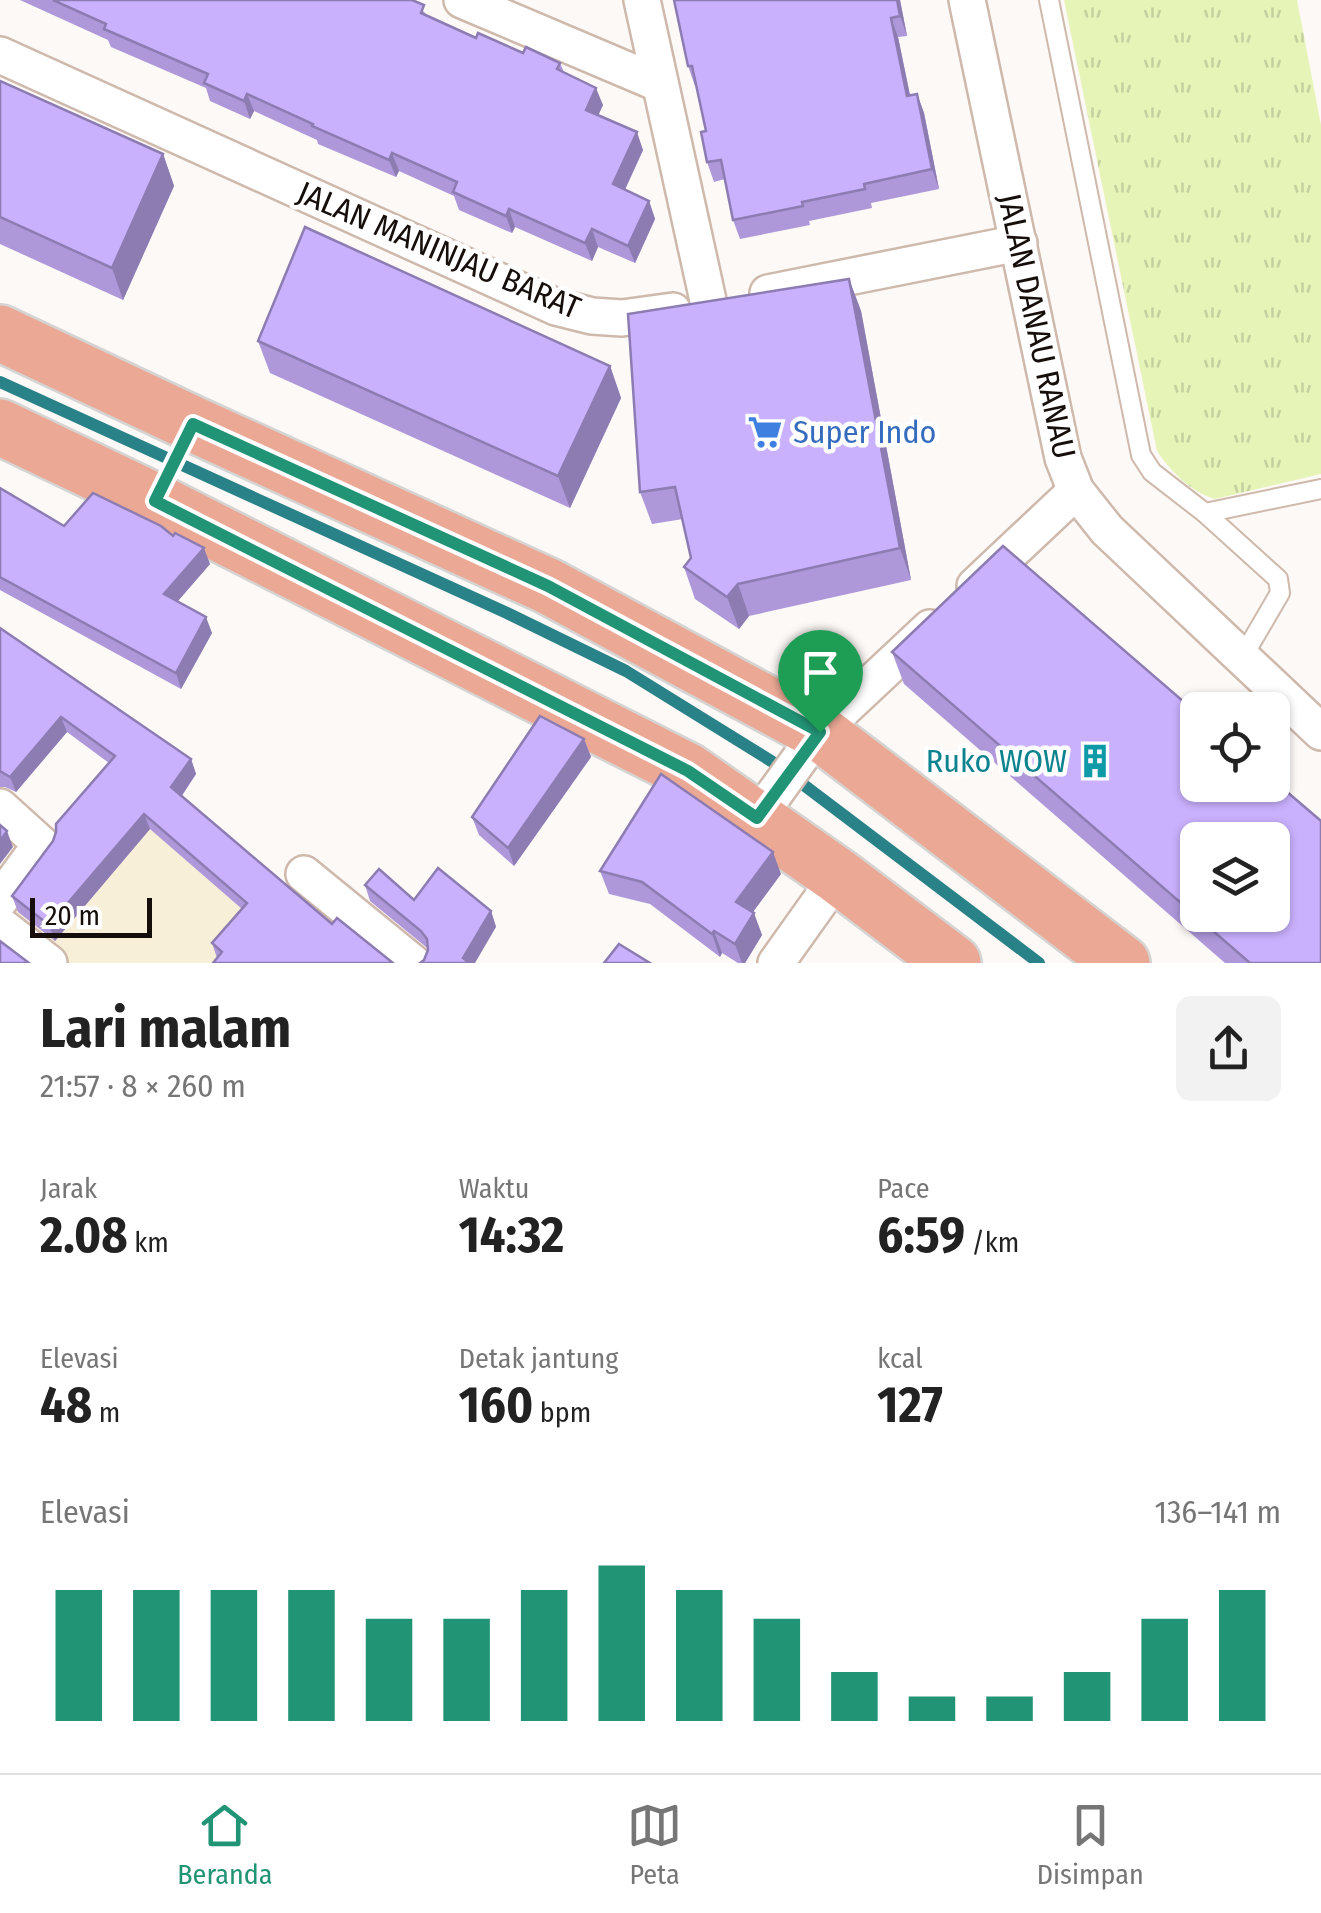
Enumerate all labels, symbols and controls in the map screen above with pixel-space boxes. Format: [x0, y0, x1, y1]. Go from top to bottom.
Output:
street label: JALAN MANINJAU BARAT [292, 173, 586, 327]
street label: JALAN DANAU RANAU [990, 190, 1084, 462]
supermarket icon: Super Indo [746, 413, 784, 451]
place label: Super Indo [793, 413, 936, 451]
pin [778, 630, 863, 733]
icon: arrive [793, 645, 848, 700]
map controls [1180, 692, 1290, 932]
button: locate [1180, 692, 1290, 802]
place label: Ruko WOW [926, 742, 1067, 780]
building icon: Ruko WOW [1076, 742, 1114, 780]
button: layers [1180, 822, 1290, 932]
scale bar [30, 893, 152, 938]
text: 20 m [45, 899, 100, 932]
text: Lari malam [40, 996, 291, 1062]
button: share [1176, 996, 1281, 1101]
text: 21:57 · 8 × 260 m [40, 1067, 246, 1105]
text: Jarak [40, 1172, 97, 1205]
text: Waktu [459, 1172, 529, 1205]
text: Pace [877, 1172, 930, 1205]
text: 2.08 [40, 1205, 128, 1265]
text: 14:32 [459, 1205, 564, 1265]
text: 6:59 [877, 1205, 965, 1265]
text: km [128, 1226, 169, 1259]
text: /km [965, 1226, 1019, 1259]
text: Elevasi [40, 1342, 119, 1375]
text: Detak jantung [459, 1342, 618, 1375]
text: kcal [877, 1342, 923, 1375]
text: 48 [40, 1375, 92, 1435]
text: 160 [459, 1375, 533, 1435]
text: 127 [877, 1375, 943, 1435]
text: m [92, 1396, 120, 1429]
text: bpm [533, 1396, 591, 1429]
text: Elevasi [40, 1493, 130, 1531]
text: 136–141 m [1154, 1493, 1281, 1531]
tab: Beranda [177, 1798, 273, 1891]
tab: Peta [627, 1798, 682, 1891]
tab: Disimpan [1037, 1798, 1144, 1891]

